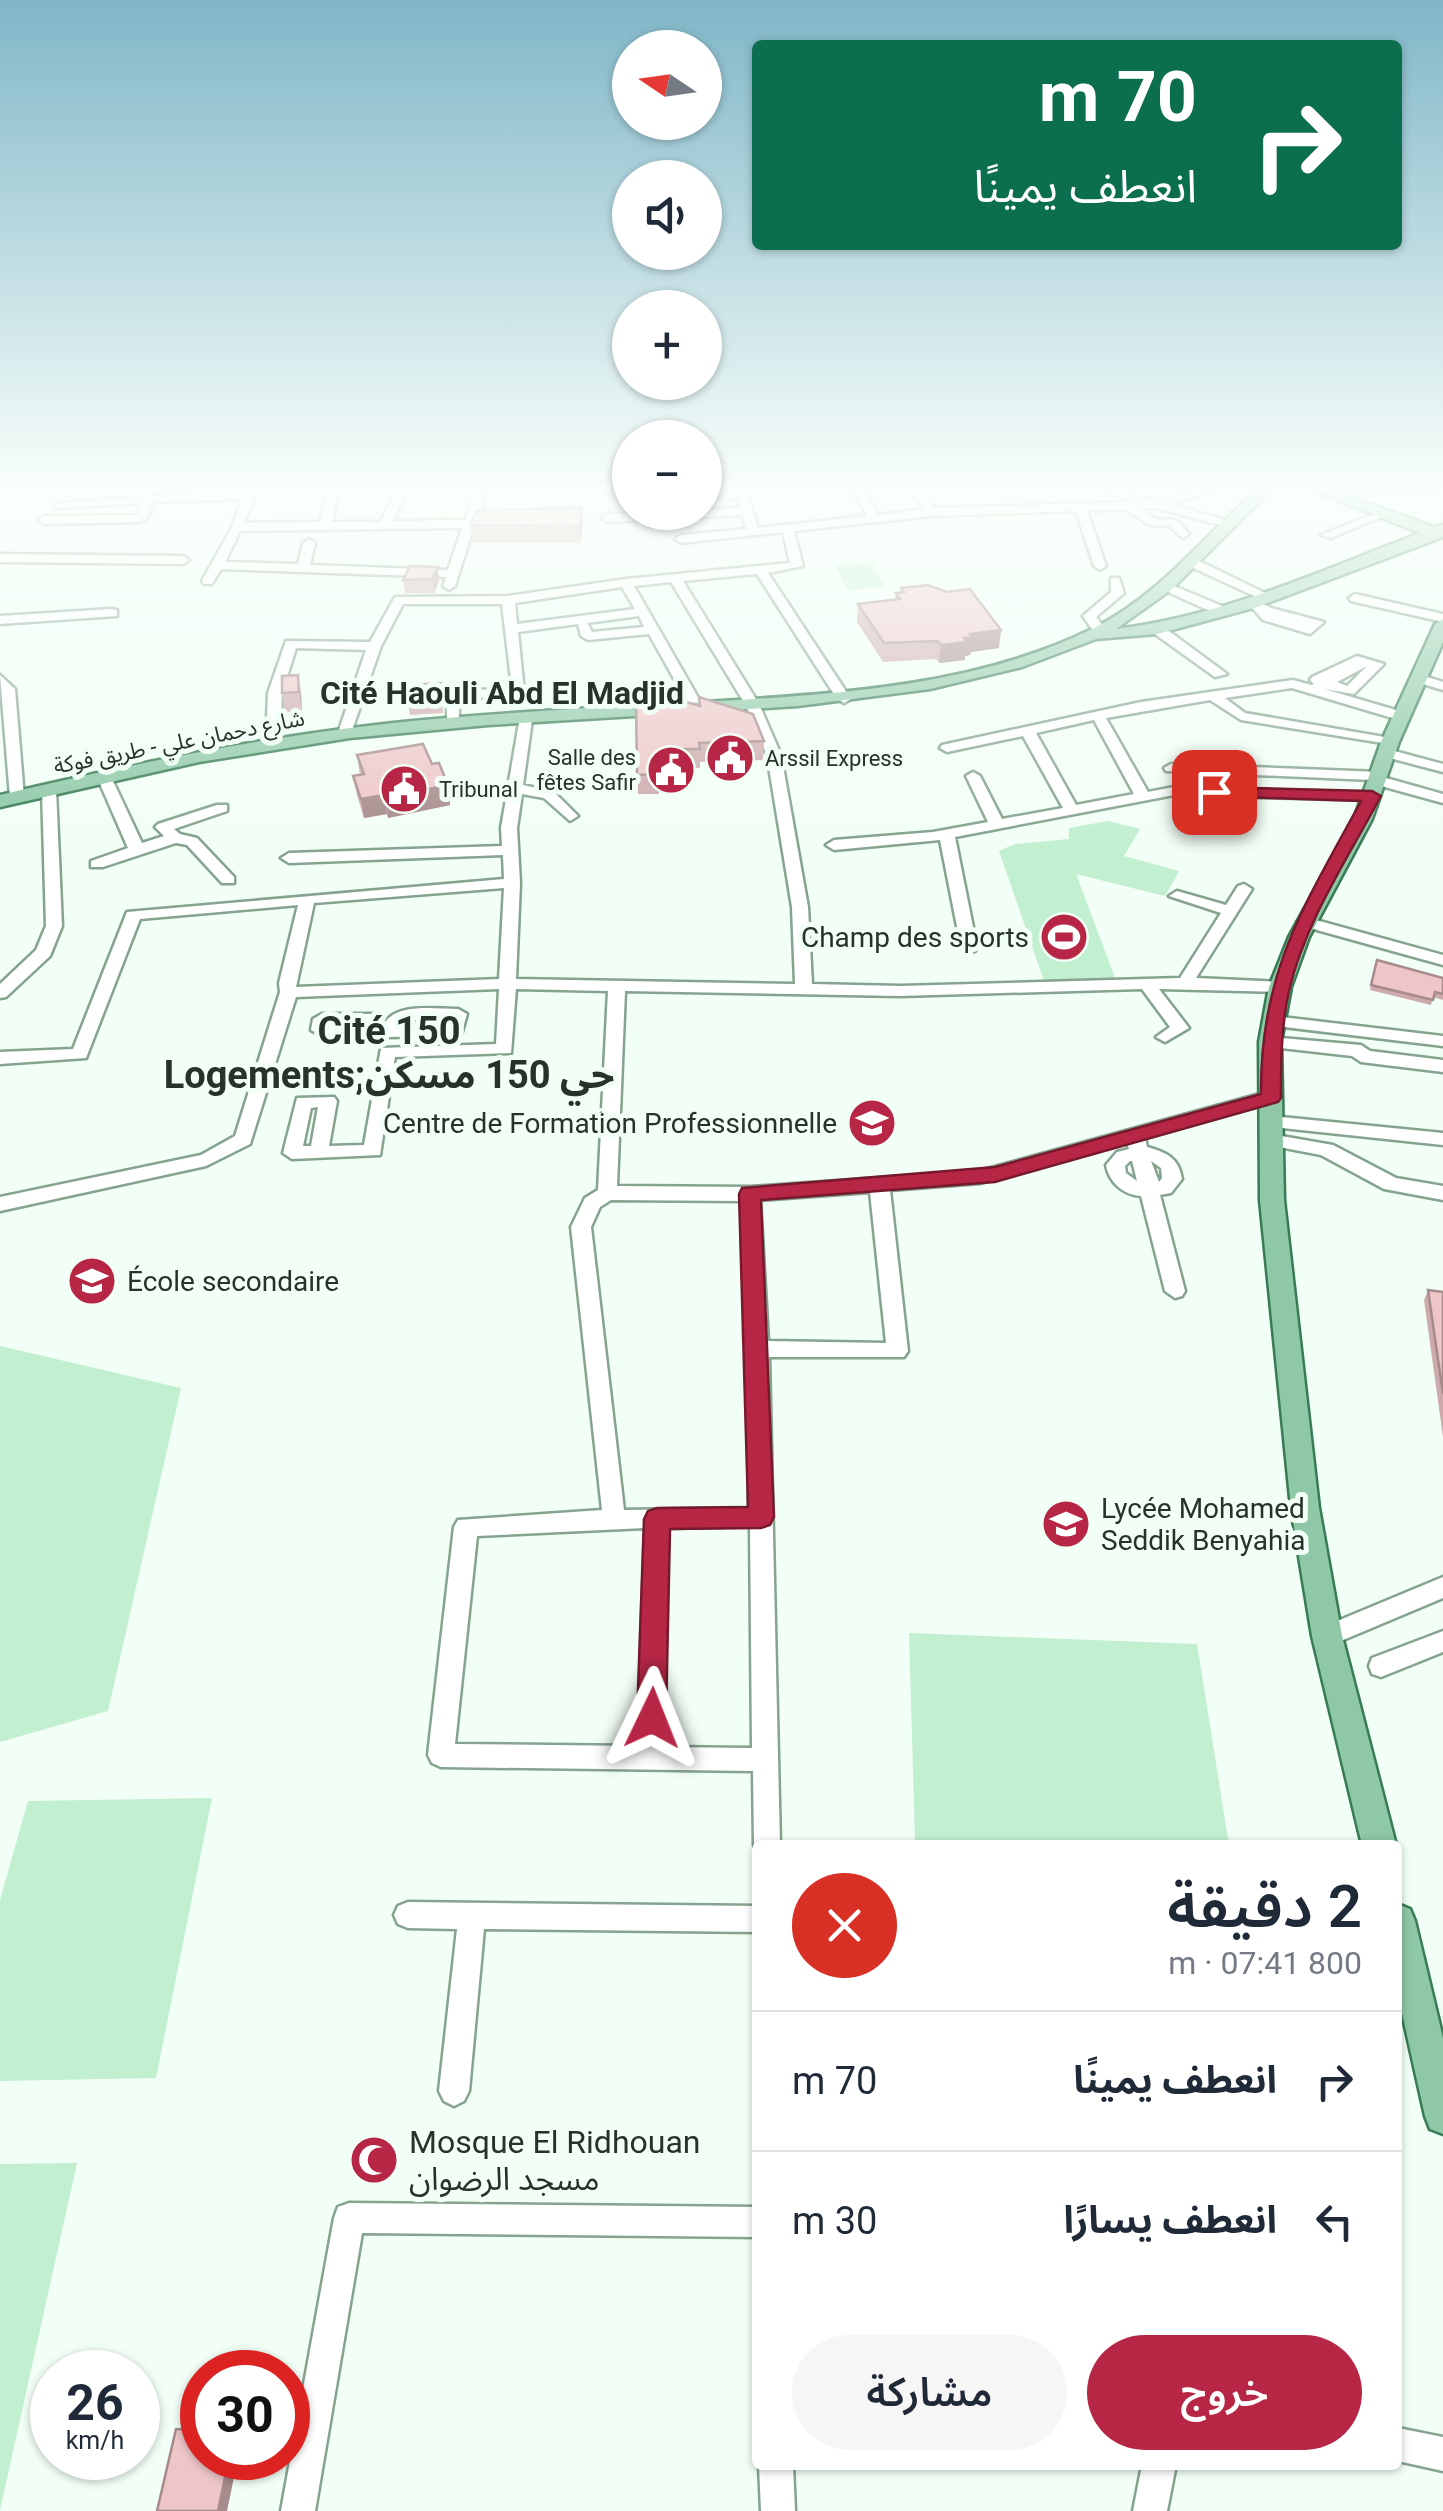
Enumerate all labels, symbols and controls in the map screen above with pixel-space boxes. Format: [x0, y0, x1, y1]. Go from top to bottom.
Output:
north arrow [612, 30, 722, 140]
map controls [612, 30, 722, 530]
text: 70 m [1039, 56, 1197, 138]
icon: right [1232, 80, 1362, 210]
button: sound [612, 160, 722, 270]
text: انعطف يمينًا [973, 160, 1197, 213]
button: + [612, 290, 722, 400]
button: − [612, 420, 722, 530]
district label: Cité Haouli Abd El Madjid [320, 674, 684, 712]
street label: شارع دحمان علي - طريق فوكة [51, 705, 307, 783]
public building icon: Arssil Express [704, 732, 756, 784]
public building icon: Salle des fêtes Safir [645, 744, 697, 796]
place label: Salle des fêtes Safir [537, 745, 637, 795]
place label: Arssil Express [765, 746, 903, 771]
pin [1172, 750, 1257, 835]
public building icon: Tribunal [378, 763, 430, 815]
icon: arrive [1187, 765, 1242, 820]
place label: Tribunal [439, 777, 518, 802]
sports icon: Champ des sports [1038, 911, 1090, 963]
place label: Champ des sports [801, 921, 1029, 954]
district label: Cité 150 Logements;حي 150 مسكن [164, 1009, 614, 1106]
school or university icon: Centre de Formation Professionnelle [846, 1097, 898, 1149]
place label: Centre de Formation Professionnelle [383, 1107, 837, 1140]
school or university icon: École secondaire [66, 1255, 118, 1307]
place label: École secondaire [127, 1265, 339, 1298]
place label: Lycée Mohamed Seddik Benyahia [1101, 1492, 1306, 1557]
school or university icon: Lycée Mohamed Seddik Benyahia [1040, 1498, 1092, 1550]
position arrow [600, 1666, 704, 1770]
text: 2 دقيقة [1167, 1871, 1362, 1942]
button: close [792, 1873, 897, 1978]
text: 800 m · 07:41 [1168, 1944, 1362, 1982]
icon: right [1307, 2054, 1362, 2109]
text: انعطف يمينًا [1073, 2058, 1277, 2102]
text: 70 m [792, 2059, 877, 2103]
place label: Mosque El Ridhouan مسجد الرضوان [409, 2123, 700, 2198]
mosque icon: Mosque El Ridhouan مسجد الرضوان [348, 2134, 400, 2186]
icon: left [1307, 2194, 1362, 2249]
text: انعطف يسارًا [1063, 2198, 1277, 2242]
text: 30 m [792, 2199, 877, 2243]
button: مشاركة [792, 2335, 1067, 2450]
button: خروج [1087, 2335, 1362, 2450]
speed limit sign: 30 [180, 2350, 310, 2480]
text: 26 [66, 2374, 124, 2432]
text: km/h [66, 2426, 124, 2455]

